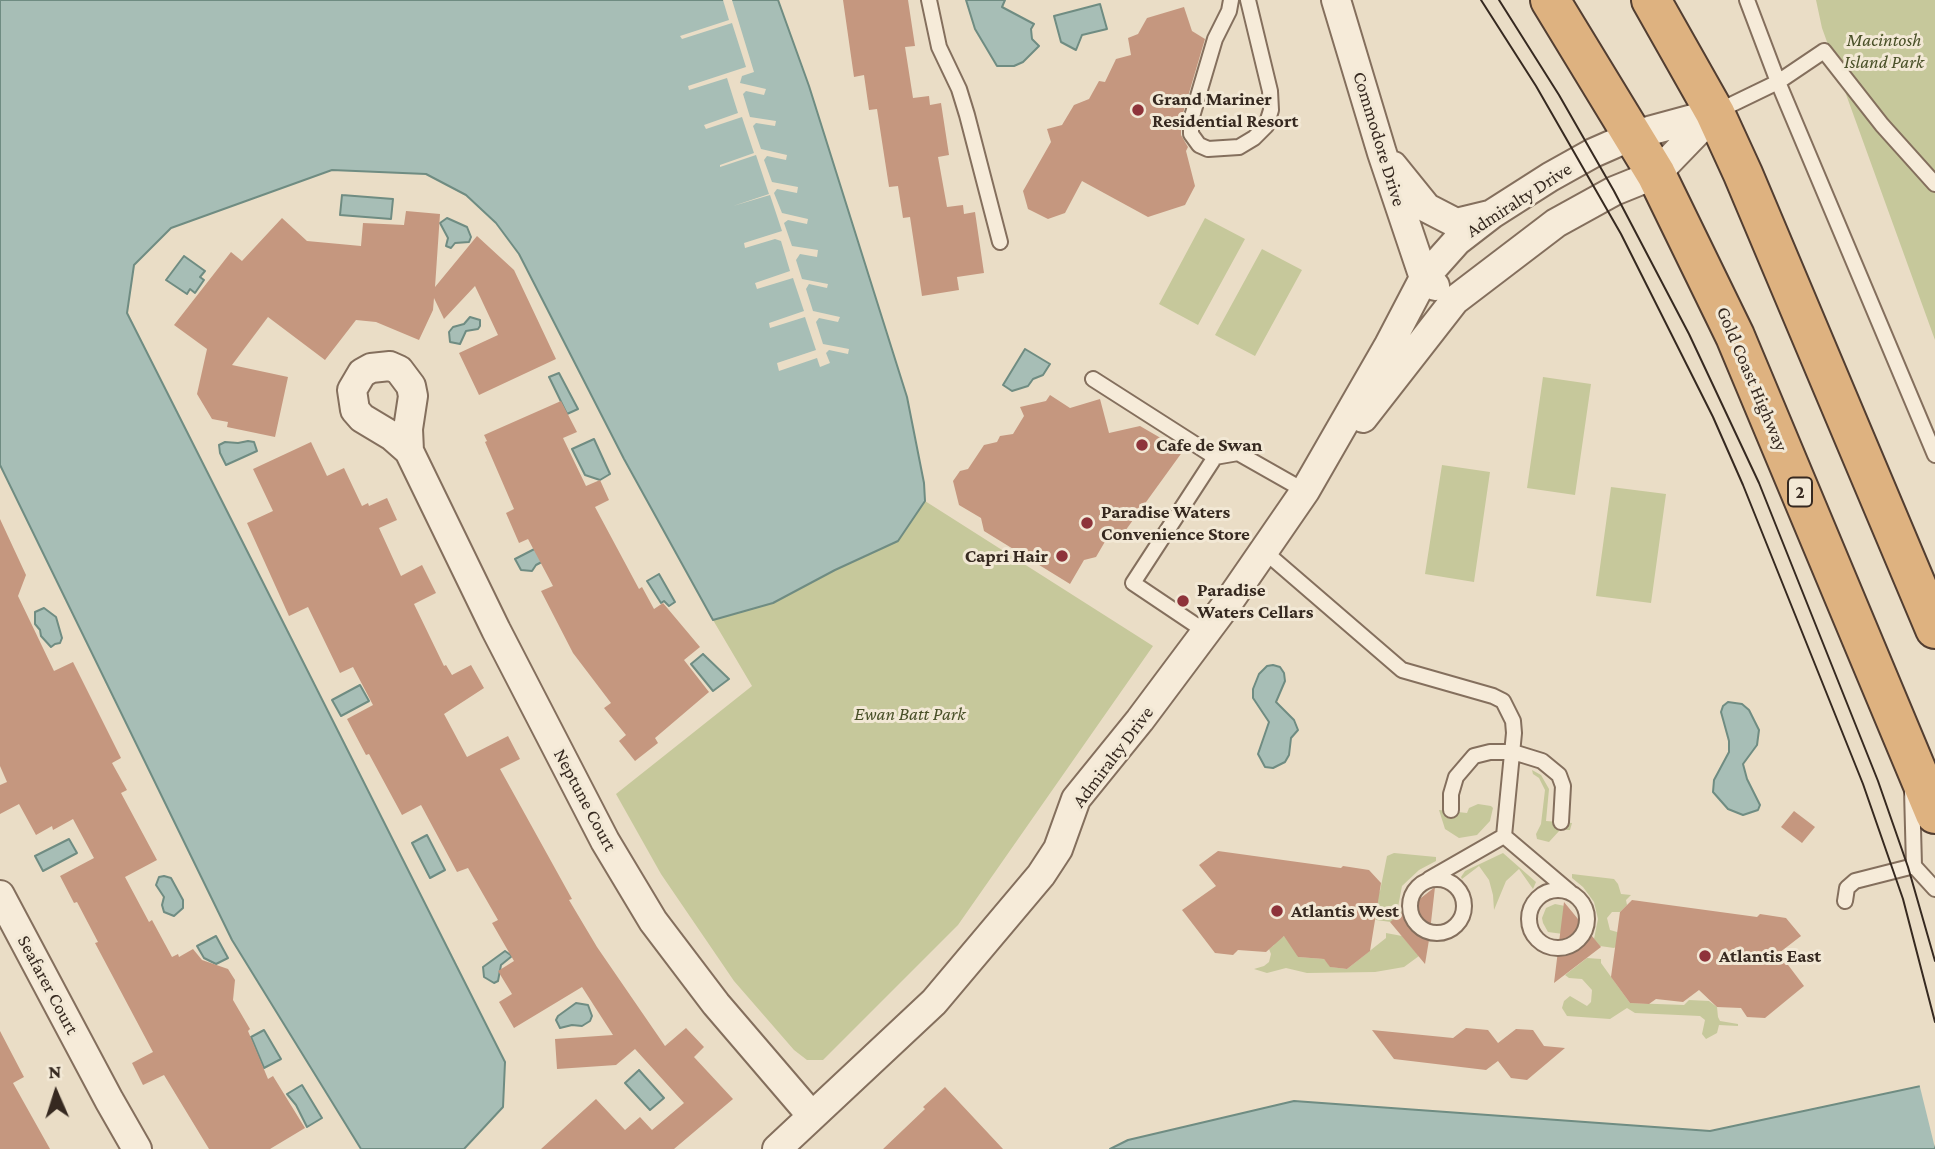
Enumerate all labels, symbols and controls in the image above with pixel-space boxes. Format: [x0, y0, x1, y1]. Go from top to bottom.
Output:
park label: Macintosh Island Park [1844, 29, 1924, 73]
street label: Commodore Drive [1348, 69, 1410, 209]
place label: Grand Mariner Residential Resort [1152, 88, 1298, 132]
marker: Grand Mariner Residential Resort [1130, 102, 1146, 118]
street label: Admiralty Drive [1462, 157, 1576, 243]
street label: Gold Coast Highway [1711, 303, 1793, 455]
place label: Cafe de Swan [1156, 434, 1262, 456]
marker: Cafe de Swan [1134, 437, 1150, 453]
road number: 2 [1788, 478, 1812, 506]
place label: Paradise Waters Convenience Store [1101, 501, 1250, 545]
marker: Paradise Waters Convenience Store [1079, 515, 1095, 531]
place label: Capri Hair [965, 545, 1048, 567]
marker: Capri Hair [1054, 548, 1070, 564]
place label: Paradise Waters Cellars [1197, 579, 1313, 623]
marker: Paradise Waters Cellars [1175, 593, 1191, 609]
street label: Admiralty Drive [1067, 702, 1159, 812]
park label: Ewan Batt Park [854, 703, 966, 725]
street label: Neptune Court [548, 745, 622, 855]
place label: Atlantis West [1291, 900, 1399, 922]
marker: Atlantis West [1269, 903, 1285, 919]
street label: Seafarer Court [12, 931, 84, 1039]
place label: Atlantis East [1719, 945, 1821, 967]
marker: Atlantis East [1697, 948, 1713, 964]
north arrow [21, 1058, 91, 1128]
text: N [48, 1061, 62, 1082]

